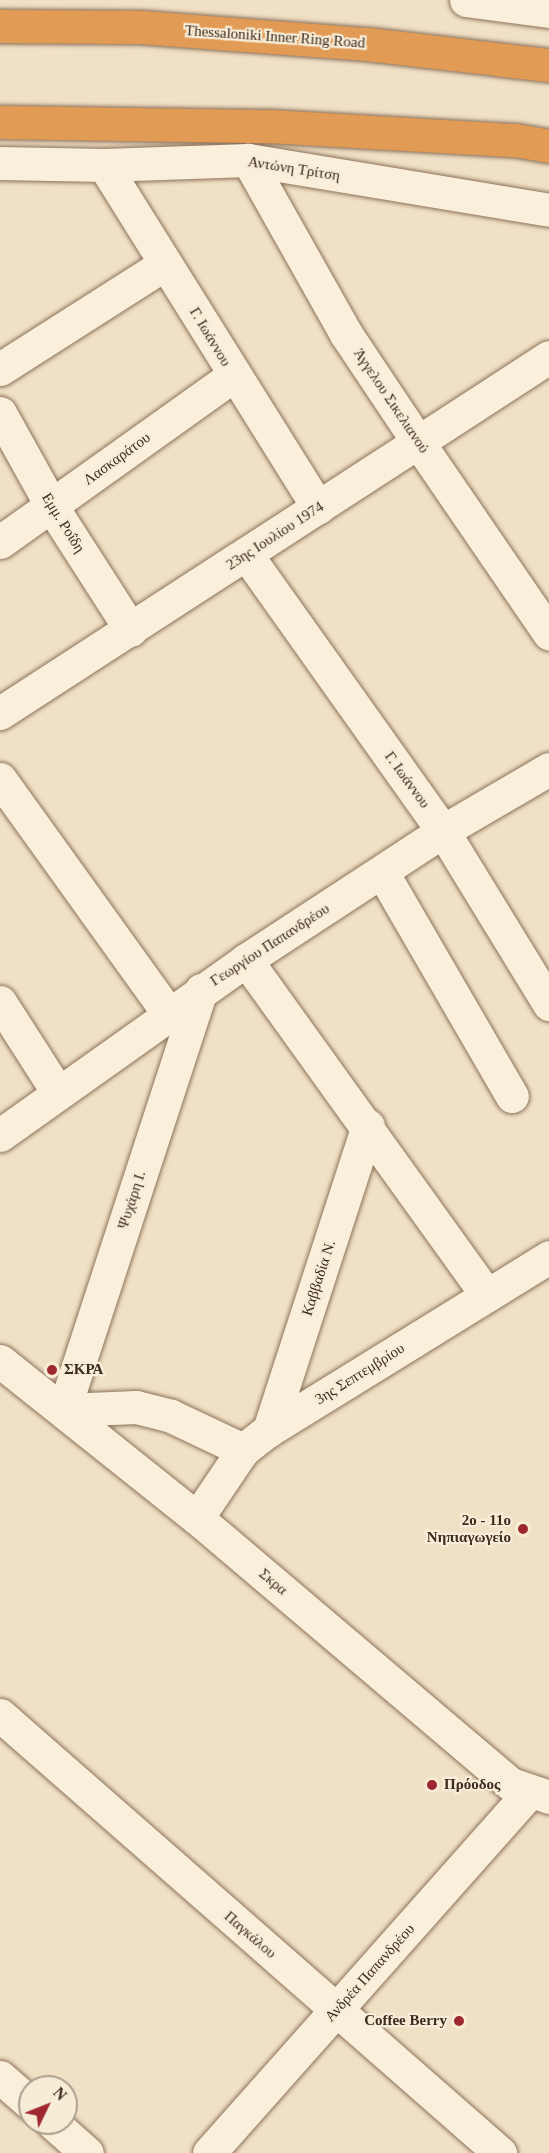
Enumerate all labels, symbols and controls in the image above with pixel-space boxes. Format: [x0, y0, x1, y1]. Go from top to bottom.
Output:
street label: Thessaloniki Inner Ring Road [184, 22, 366, 52]
street label: Αντώνη Τρίτση [246, 153, 342, 185]
street label: Γ. Ιωάννου [185, 304, 235, 370]
street label: Άγγελου Σικελιανού [349, 345, 433, 457]
street label: Λασκαράτου [80, 429, 154, 489]
street label: Εμμ. Ροΐδη [37, 490, 89, 556]
street label: 23ης Ιουλίου 1974 [223, 498, 327, 574]
street label: Γ. Ιωάννου [380, 748, 434, 812]
street label: Γεωργίου Παπανδρέου [207, 900, 333, 990]
street label: Ψυχάρη Ι. [114, 1168, 150, 1232]
street label: Καββαδία Ν. [298, 1238, 340, 1318]
street label: 3ης Σεπτεμβρίου [312, 1339, 408, 1409]
place label: ΣΚΡΑ [64, 1361, 103, 1379]
marker: ΣΚΡΑ [45, 1363, 59, 1377]
place label: 2ο - 11ο Νηπιαγωγείο [427, 1511, 511, 1546]
marker: 2ο - 11ο Νηπιαγωγείο [516, 1522, 530, 1536]
street label: Σκρα [255, 1565, 291, 1599]
place label: Πρόοδος [444, 1776, 500, 1794]
marker: Πρόοδος [425, 1778, 439, 1792]
street label: Παγκάλου [220, 1908, 280, 1962]
street label: Ανδρέα Παπανδρέου [321, 1920, 419, 2026]
place label: Coffee Berry [364, 2012, 447, 2030]
marker: Coffee Berry [452, 2014, 466, 2028]
north arrow [18, 2075, 78, 2135]
text: N [50, 2084, 70, 2104]

